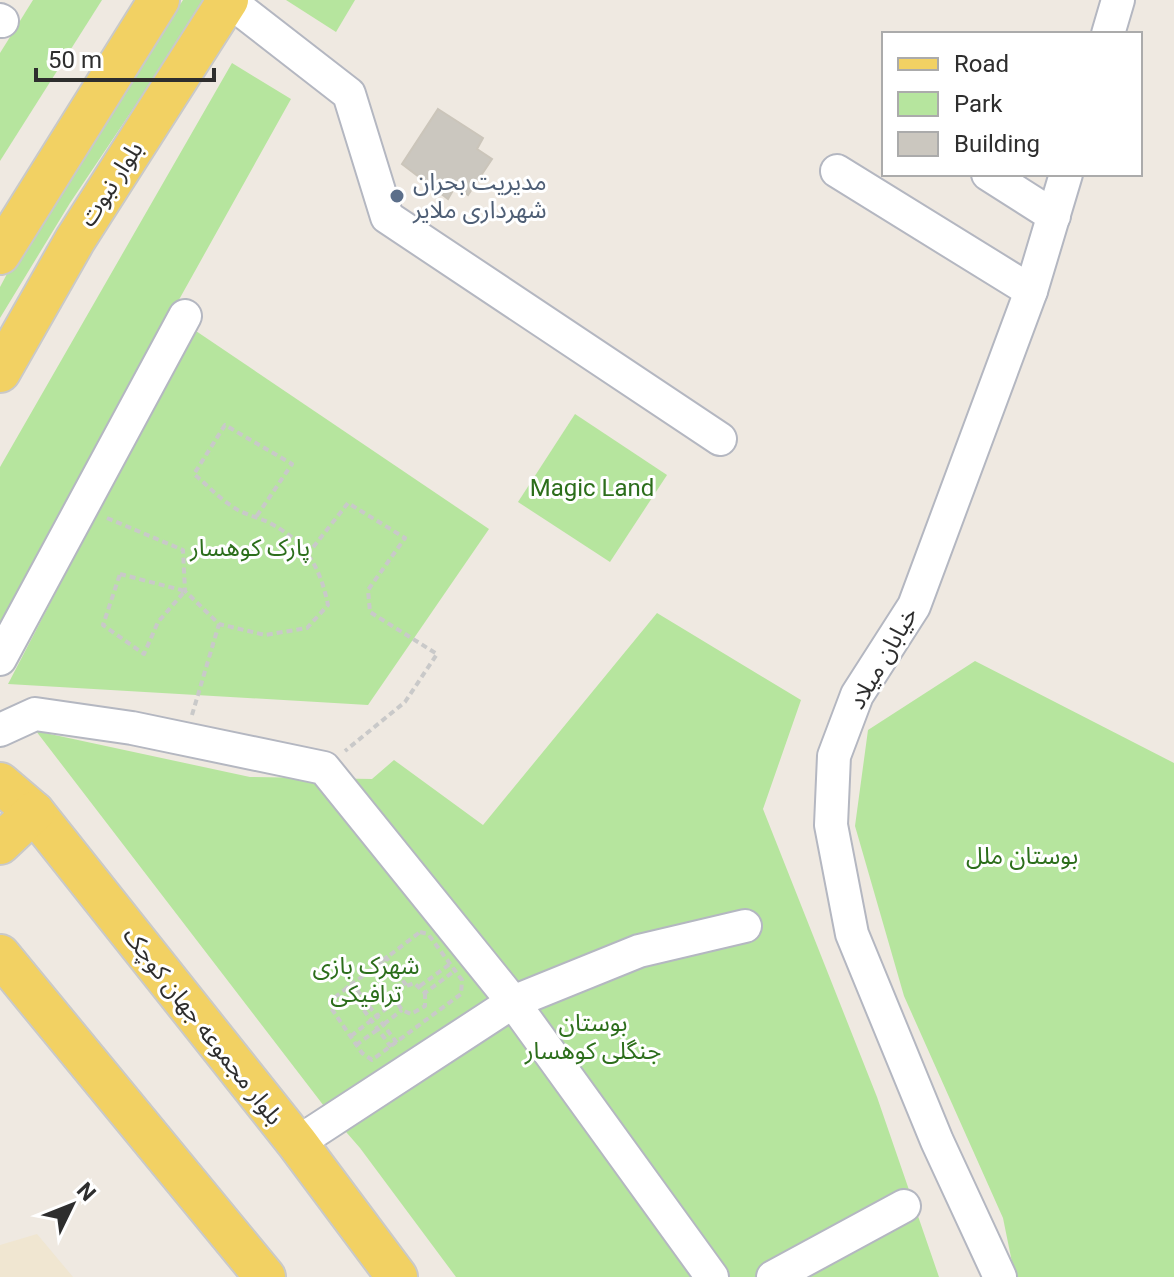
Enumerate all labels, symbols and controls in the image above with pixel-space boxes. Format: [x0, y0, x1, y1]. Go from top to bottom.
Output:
scale bar [36, 32, 214, 82]
legend [882, 32, 1142, 176]
text: 50 m [48, 46, 102, 74]
text: Road [954, 50, 1009, 78]
text: Park [954, 90, 1003, 118]
text: Building [954, 130, 1040, 158]
street label: بلوار نبوت [73, 136, 149, 232]
place label: مدیریت بحران شهرداری ملایر [412, 168, 547, 224]
marker: مدیریت بحران شهرداری ملایر [388, 187, 406, 205]
park label: Magic Land [530, 474, 654, 502]
park label: پارک کوهسار [189, 534, 310, 563]
street label: خیابان میلاد [843, 602, 923, 714]
park label: بوستان ملل [966, 842, 1078, 870]
street label: بلوار مجموعه جهان کوچک [116, 922, 289, 1131]
park label: شهرک بازی ترافیکی [312, 952, 420, 1008]
park label: بوستان جنگلی کوهسار [524, 1009, 661, 1065]
north arrow [32, 1165, 112, 1245]
text: N [72, 1177, 101, 1206]

